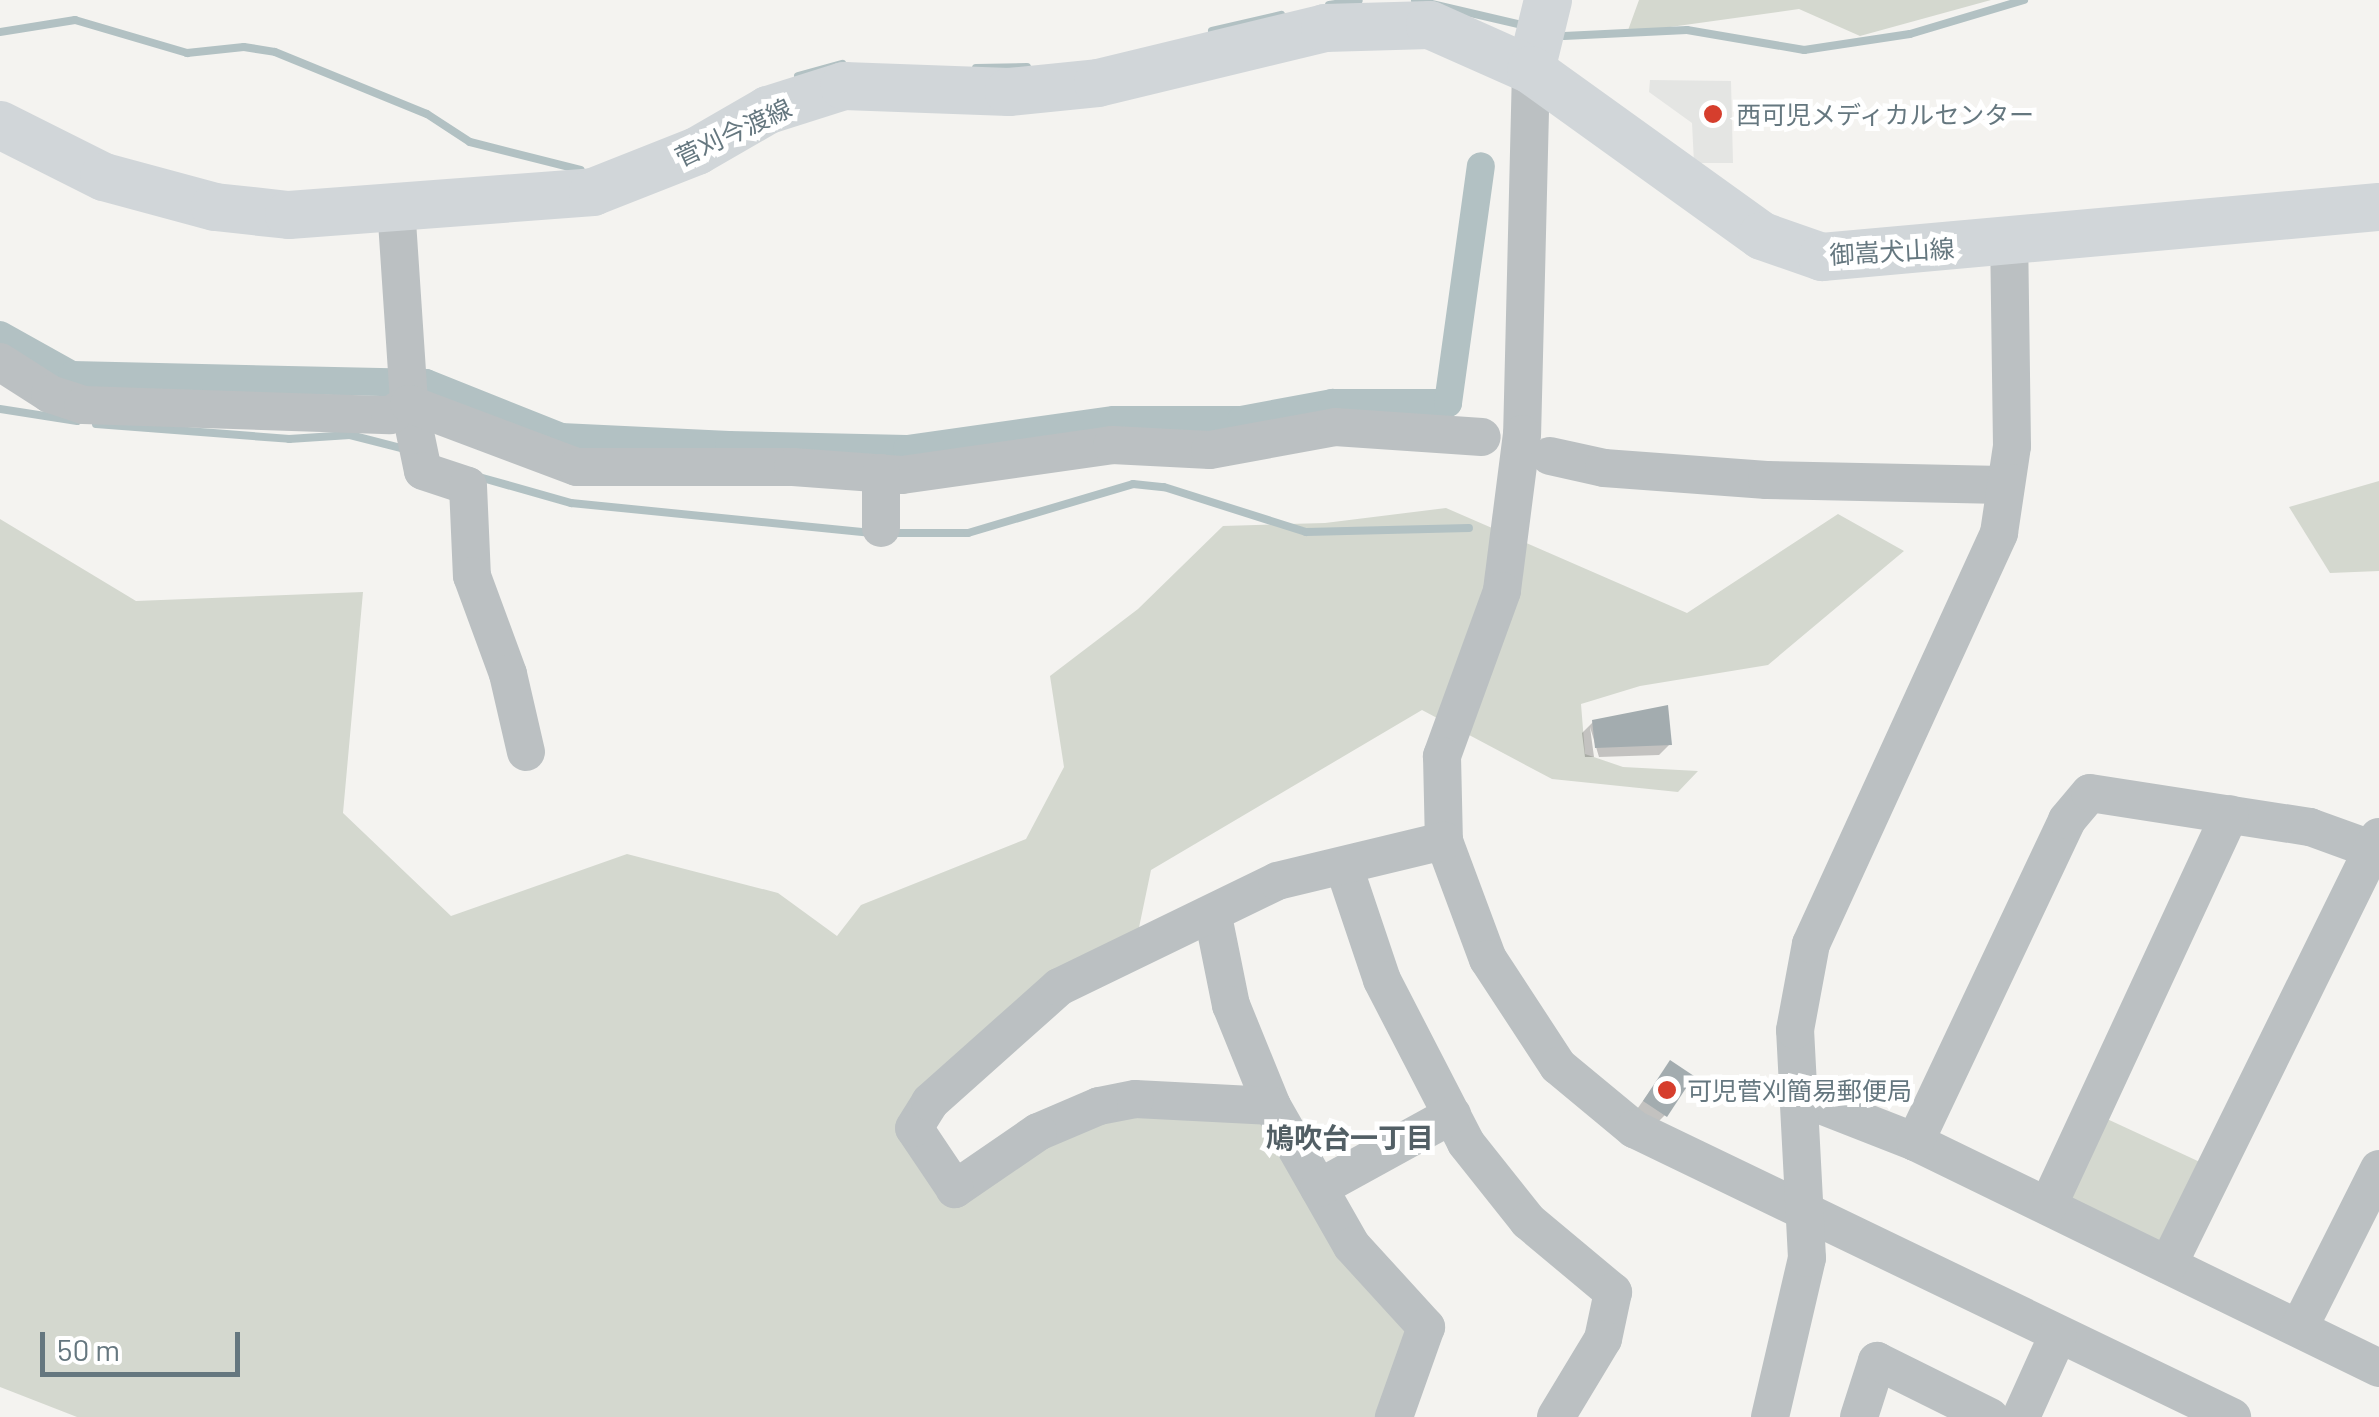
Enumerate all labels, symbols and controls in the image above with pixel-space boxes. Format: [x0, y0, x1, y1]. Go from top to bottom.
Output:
street label: 菅刈今渡線 [670, 92, 796, 172]
place label: 西可児メディカルセンター [1736, 99, 2036, 129]
marker: 西可児メディカルセンター [1700, 101, 1726, 127]
street label: 御嵩犬山線 [1829, 233, 1955, 269]
place label: 可児菅刈簡易郵便局 [1687, 1075, 1912, 1105]
marker: 可児菅刈簡易郵便局 [1656, 1079, 1678, 1101]
district label: 鳩吹台一丁目 [1266, 1120, 1434, 1154]
scale bar [45, 1312, 245, 1374]
text: 50 m [57, 1331, 120, 1367]

